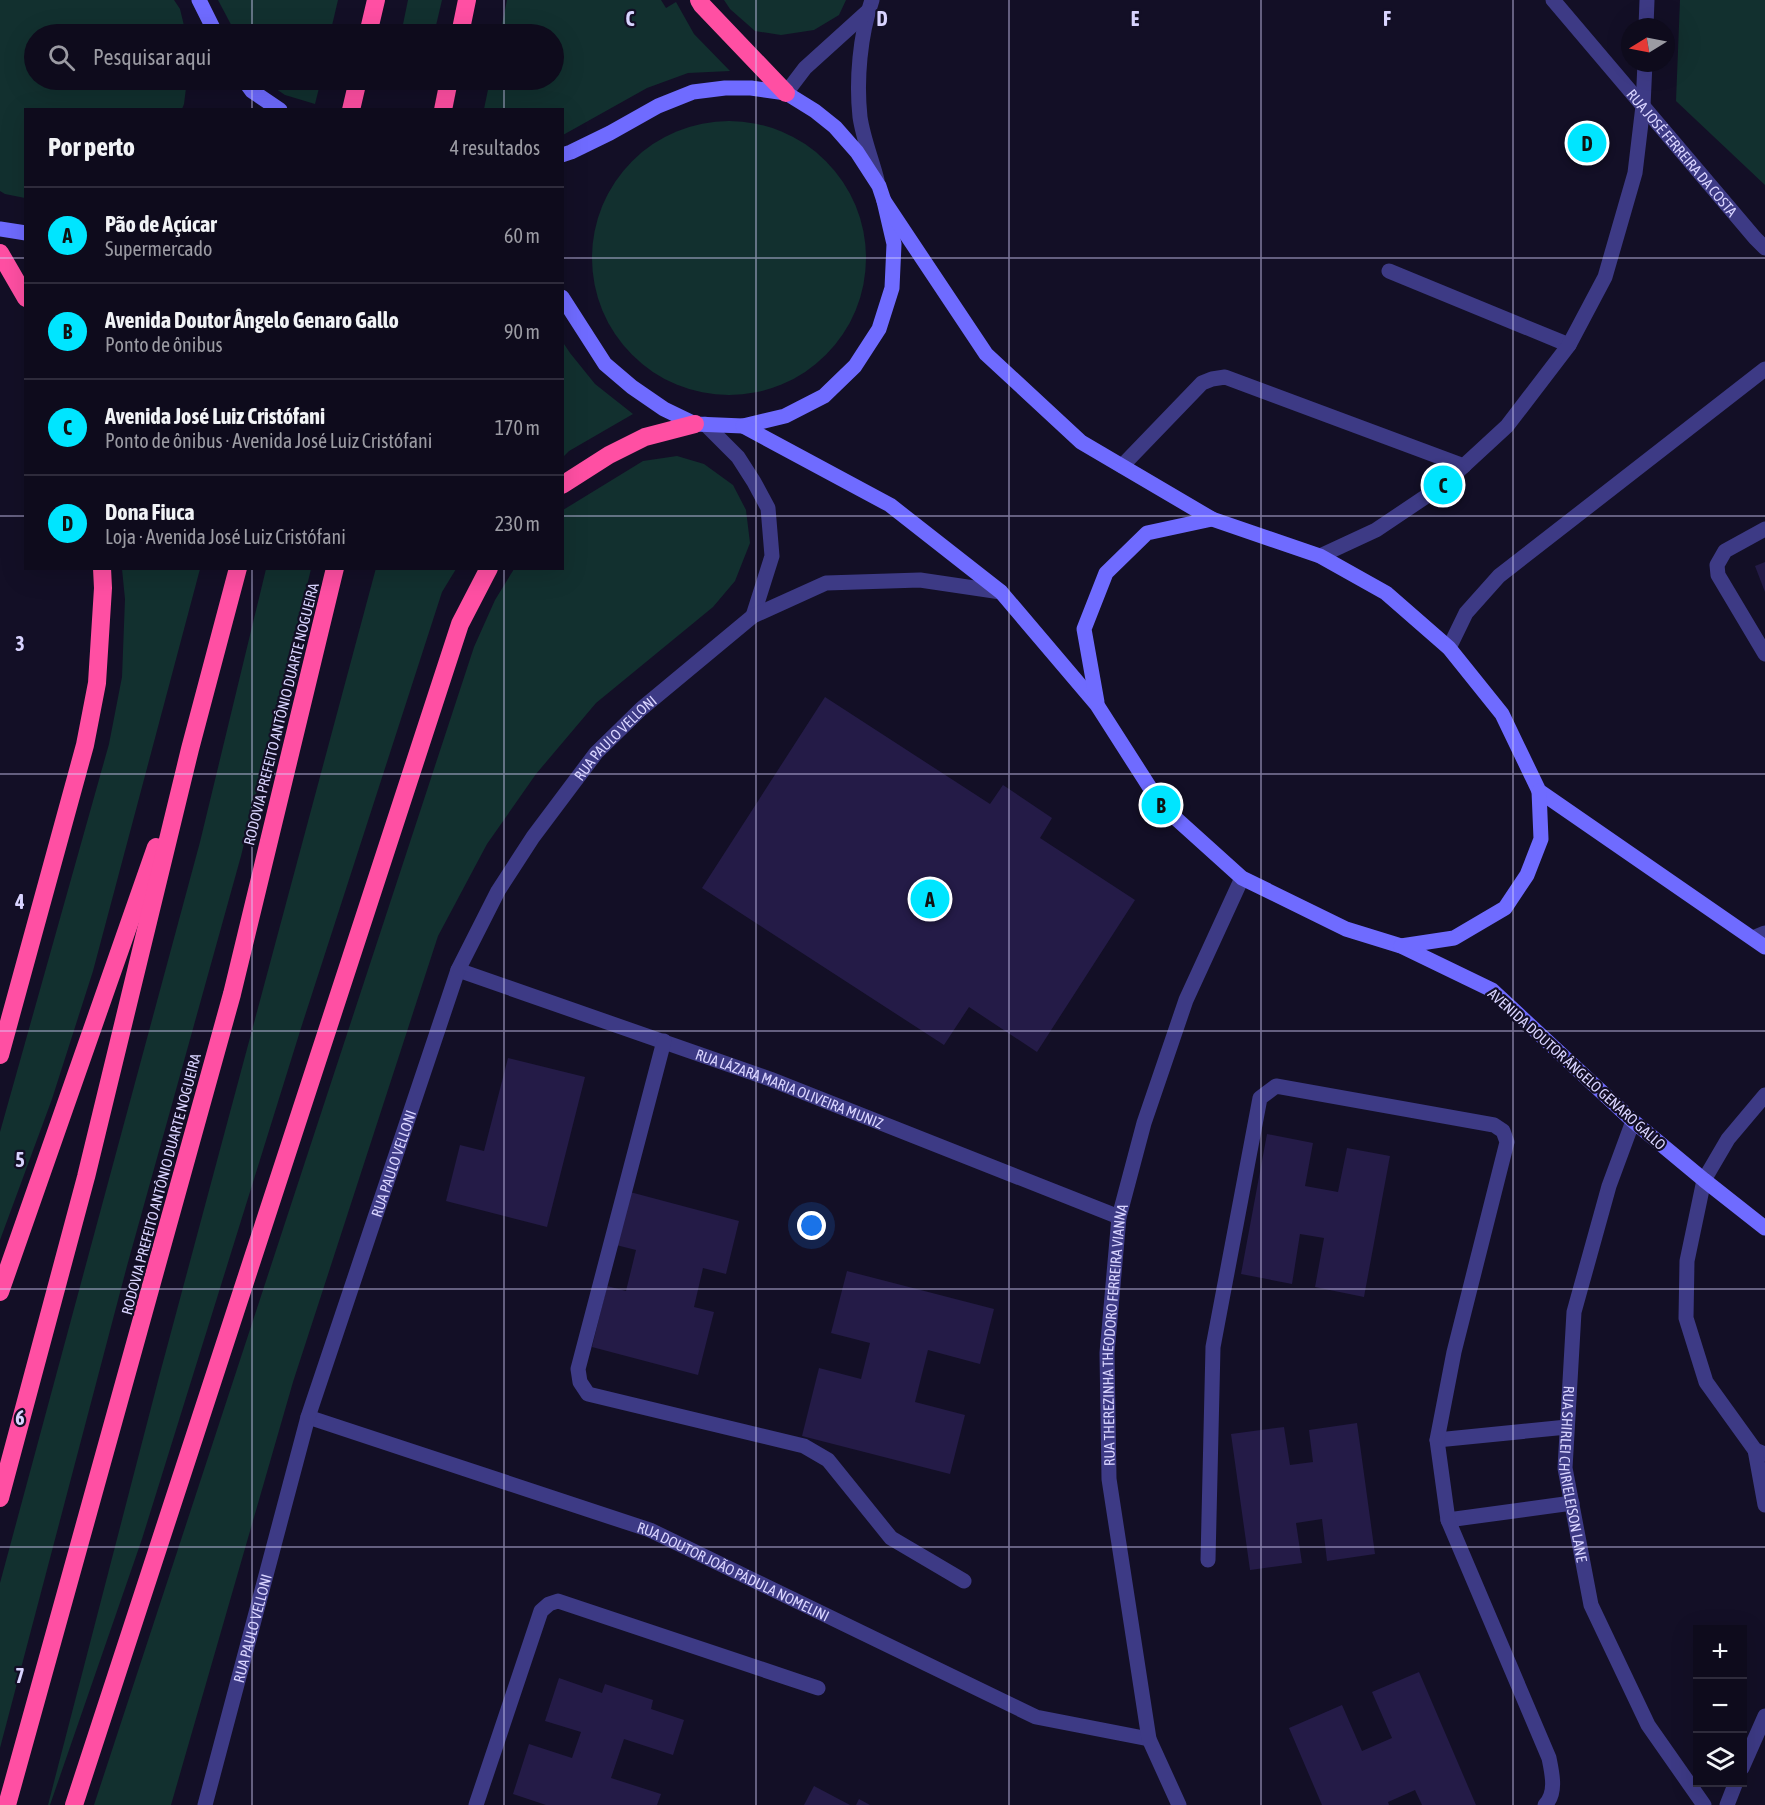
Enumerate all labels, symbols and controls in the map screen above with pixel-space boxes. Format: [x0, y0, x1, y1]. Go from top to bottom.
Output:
text: C [626, 7, 635, 30]
text: D [876, 7, 888, 30]
text: E [1131, 7, 1140, 30]
text: F [1383, 7, 1391, 30]
north arrow [1621, 18, 1675, 72]
search box [24, 24, 564, 90]
icon: search [45, 41, 78, 74]
text: Pesquisar aqui [93, 44, 211, 70]
street label: RUA JOSÉ FERREIRA DA COSTA [1624, 85, 1742, 220]
pin: D [1568, 120, 1606, 166]
text: Por perto [48, 132, 135, 162]
text: 4 resultados [450, 136, 540, 159]
text: Pão de Açúcar [105, 211, 217, 237]
text: A [63, 224, 72, 247]
text: 60 m [504, 224, 540, 247]
text: Supermercado [105, 237, 212, 260]
text: Avenida Doutor Ângelo Genaro Gallo [105, 307, 399, 333]
text: B [63, 320, 72, 343]
text: 90 m [504, 320, 540, 343]
text: Ponto de ônibus [105, 333, 223, 356]
text: Avenida José Luiz Cristófani [105, 403, 325, 429]
text: C [63, 416, 72, 439]
text: 170 m [495, 416, 540, 439]
text: Ponto de ônibus · Avenida José Luiz Cristófani [105, 429, 432, 452]
pin: C [1424, 462, 1462, 508]
text: Dona Fiuca [105, 499, 195, 525]
text: D [62, 512, 73, 535]
text: 230 m [495, 512, 540, 535]
text: Loja · Avenida José Luiz Cristófani [105, 525, 346, 548]
street label: RODOVIA PREFEITO ANTÔNIO DUARTE NOGUEIRA [240, 581, 322, 847]
text: 3 [15, 632, 25, 655]
street label: RUA PAULO VELLONI [570, 692, 660, 783]
pin: B [1142, 782, 1180, 828]
pin: A [910, 876, 950, 922]
text: 4 [14, 890, 25, 913]
street label: AVENIDA DOUTOR ÂNGELO GENARO GALLO [1485, 985, 1669, 1153]
street label: RUA LÁZARA MARIA OLIVEIRA MUNIZ [693, 1045, 886, 1132]
street label: RODOVIA PREFEITO ANTÔNIO DUARTE NOGUEIRA [118, 1051, 204, 1316]
street label: RUA PAULO VELLONI [367, 1108, 419, 1219]
text: 5 [15, 1148, 25, 1171]
street label: RUA THEREZINHA THEODORO FERREIRA VIANNA [1098, 1201, 1131, 1466]
your location [797, 1211, 826, 1240]
street label: RUA SHIRLEI CHIRIELEISON LANE [1556, 1385, 1591, 1564]
text: 6 [15, 1406, 25, 1429]
street label: RUA DOUTOR JOÃO PÁDULA NOMELINI [635, 1518, 832, 1624]
street label: RUA PAULO VELLONI [229, 1572, 274, 1684]
map controls [1693, 1625, 1747, 1787]
button: + [1693, 1625, 1747, 1679]
text: 7 [15, 1664, 25, 1687]
button: − [1693, 1679, 1747, 1733]
button: layers [1693, 1733, 1747, 1787]

